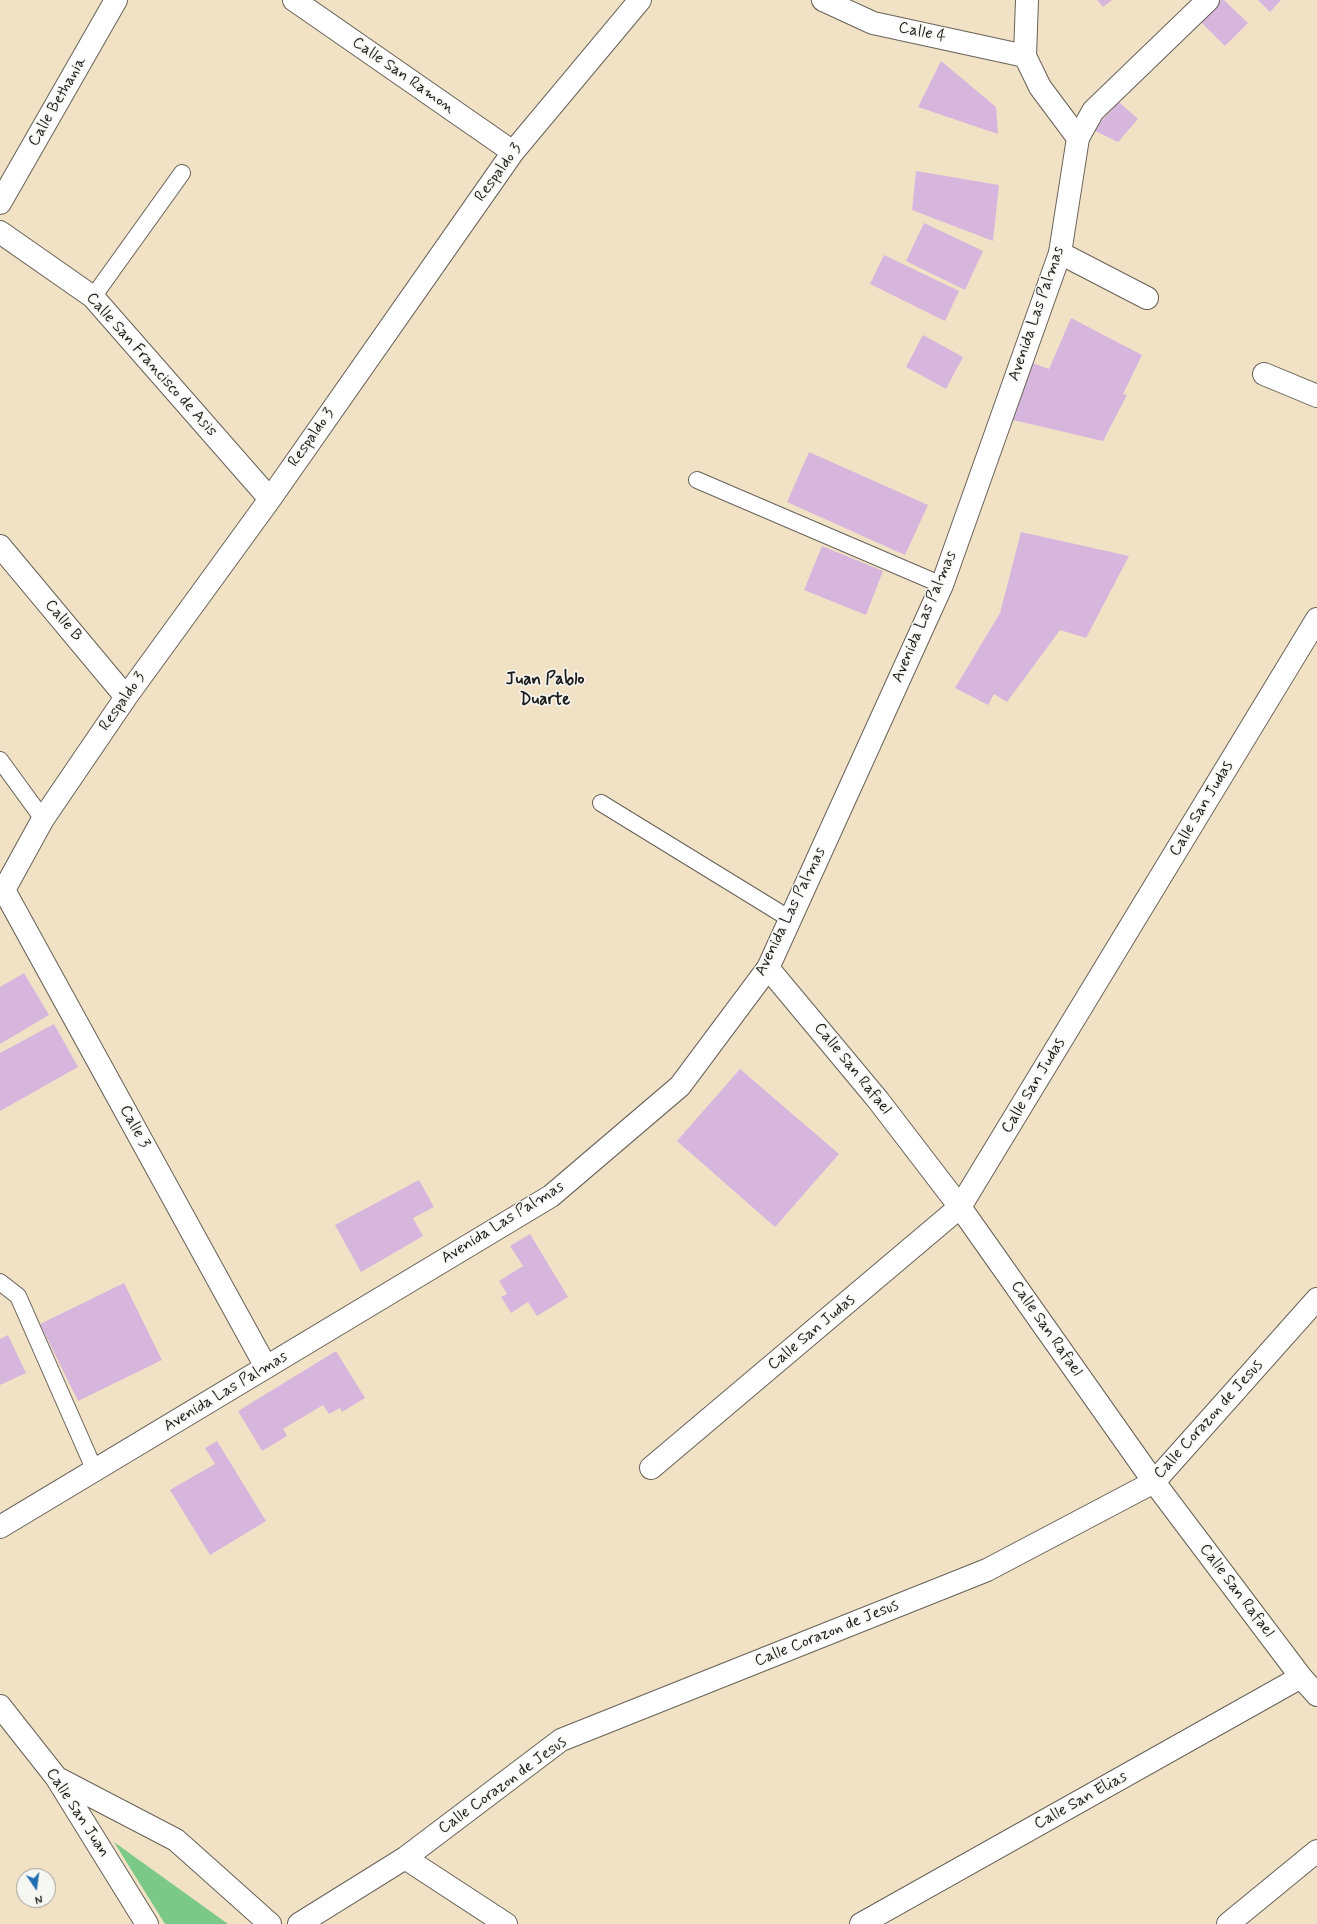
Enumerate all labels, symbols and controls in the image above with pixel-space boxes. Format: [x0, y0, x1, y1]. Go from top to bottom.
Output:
street label: Calle 4 [897, 19, 947, 47]
street label: Calle San Ramon [348, 33, 458, 119]
street label: Calle Bethania [25, 54, 91, 150]
street label: Respaldo 3 [471, 140, 527, 206]
street label: Avenida Las Palmas [1005, 244, 1069, 384]
street label: Calle San Francisco de Asis [81, 289, 221, 441]
street label: Respaldo 3 [285, 405, 339, 471]
street label: Avenida Las Palmas [889, 548, 961, 686]
street label: Calle B [40, 596, 86, 646]
street label: Respaldo 3 [96, 669, 150, 735]
district label: Juan Pablo Duarte [506, 670, 584, 710]
street label: Calle San Judas [1166, 758, 1238, 860]
street label: Avenida Las Palmas [751, 844, 831, 980]
street label: Calle San Rafael [809, 1019, 895, 1119]
street label: Calle San Judas [998, 1035, 1070, 1137]
street label: Calle 3 [114, 1102, 154, 1152]
street label: Avenida Las Palmas [438, 1178, 568, 1268]
street label: Calle San Rafael [1006, 1278, 1086, 1380]
street label: Calle San Judas [765, 1291, 859, 1375]
street label: Avenida Las Palmas [161, 1347, 291, 1437]
street label: Calle Corazon de Jesus [1150, 1357, 1268, 1483]
street label: Calle San Rafael [1195, 1540, 1277, 1642]
street label: Calle Corazon de Jesus [752, 1596, 902, 1672]
street label: Calle Corazon de Jesus [435, 1733, 571, 1839]
street label: Calle San Juan [41, 1765, 113, 1861]
street label: Calle San Elias [1031, 1768, 1131, 1834]
north arrow [16, 1868, 56, 1908]
text: N [33, 1891, 44, 1906]

